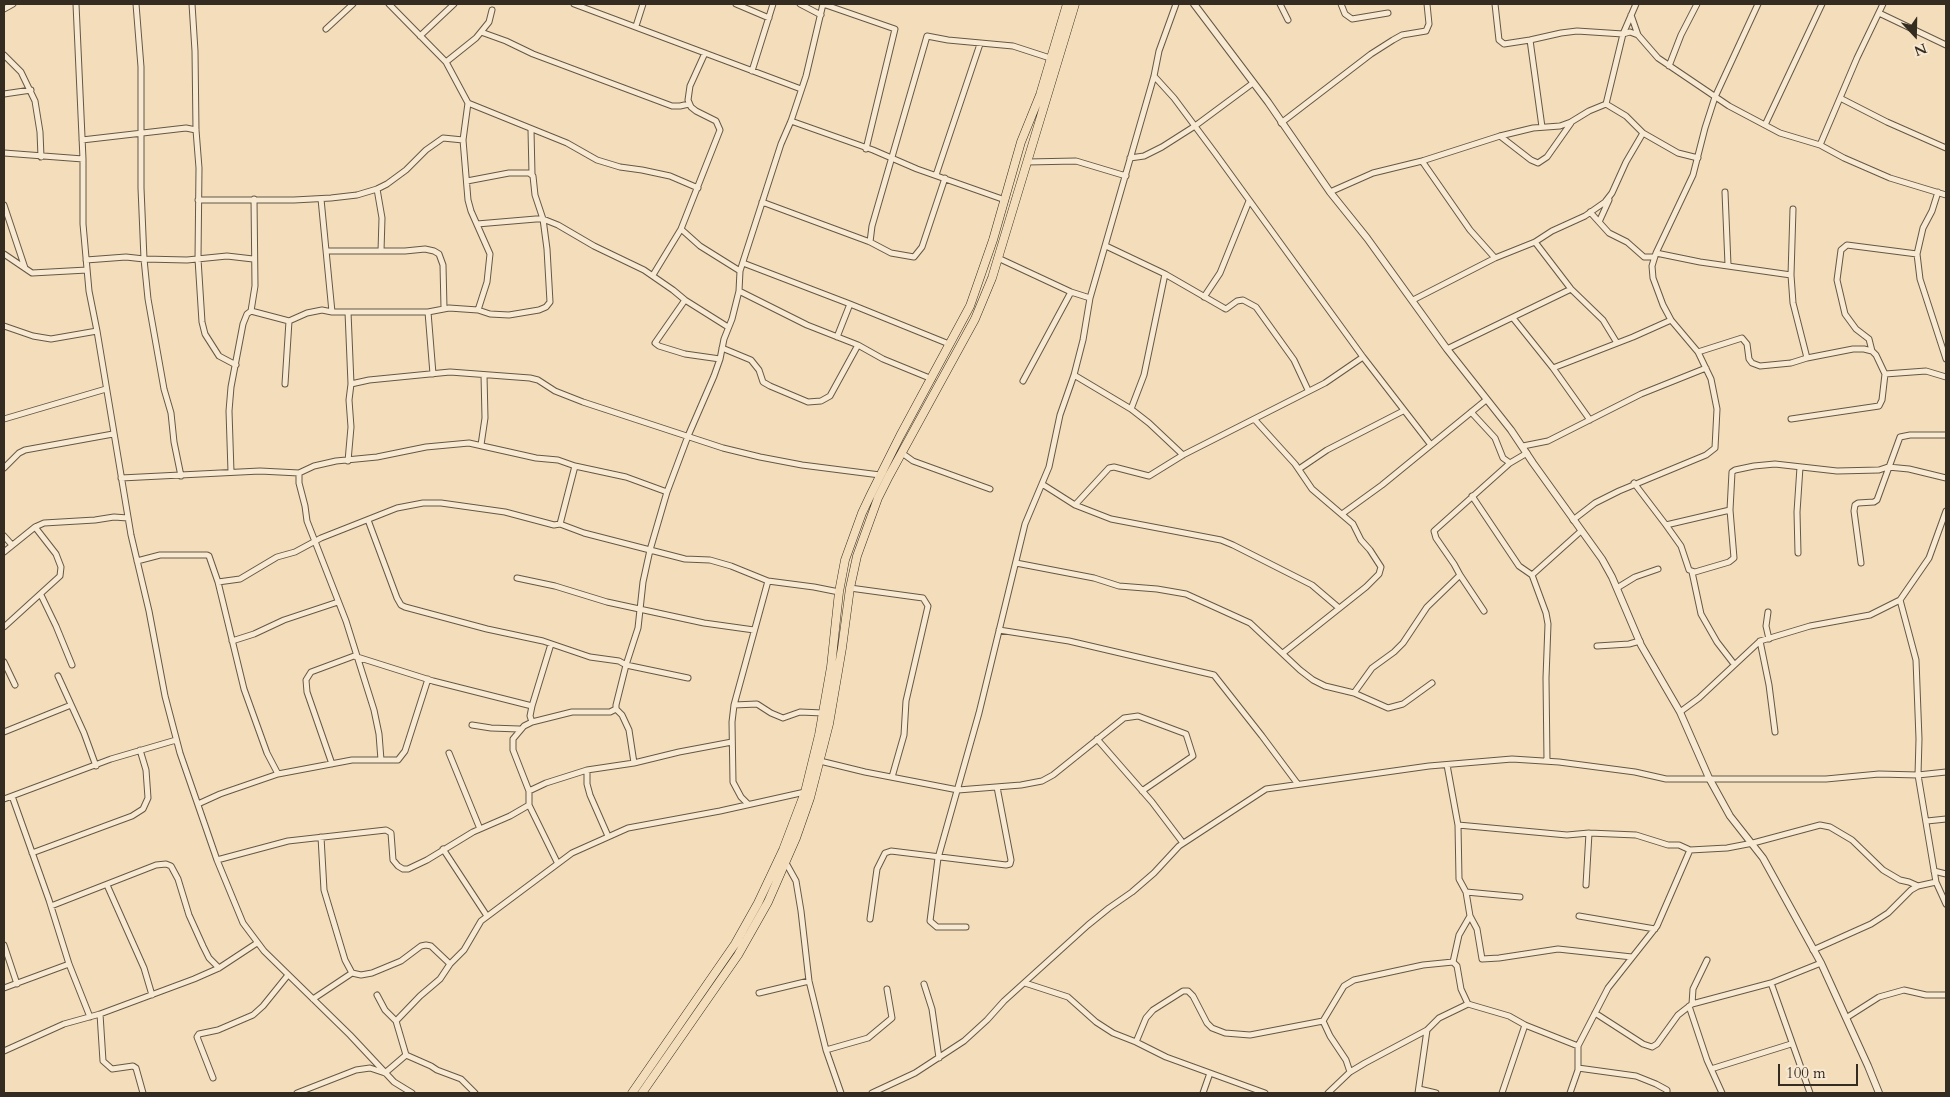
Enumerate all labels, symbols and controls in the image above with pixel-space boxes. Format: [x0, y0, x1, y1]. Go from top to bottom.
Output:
north arrow [1890, 10, 1940, 60]
text: N [1911, 38, 1930, 61]
scale bar [1780, 1054, 1860, 1086]
text: 100 m [1786, 1063, 1826, 1083]

